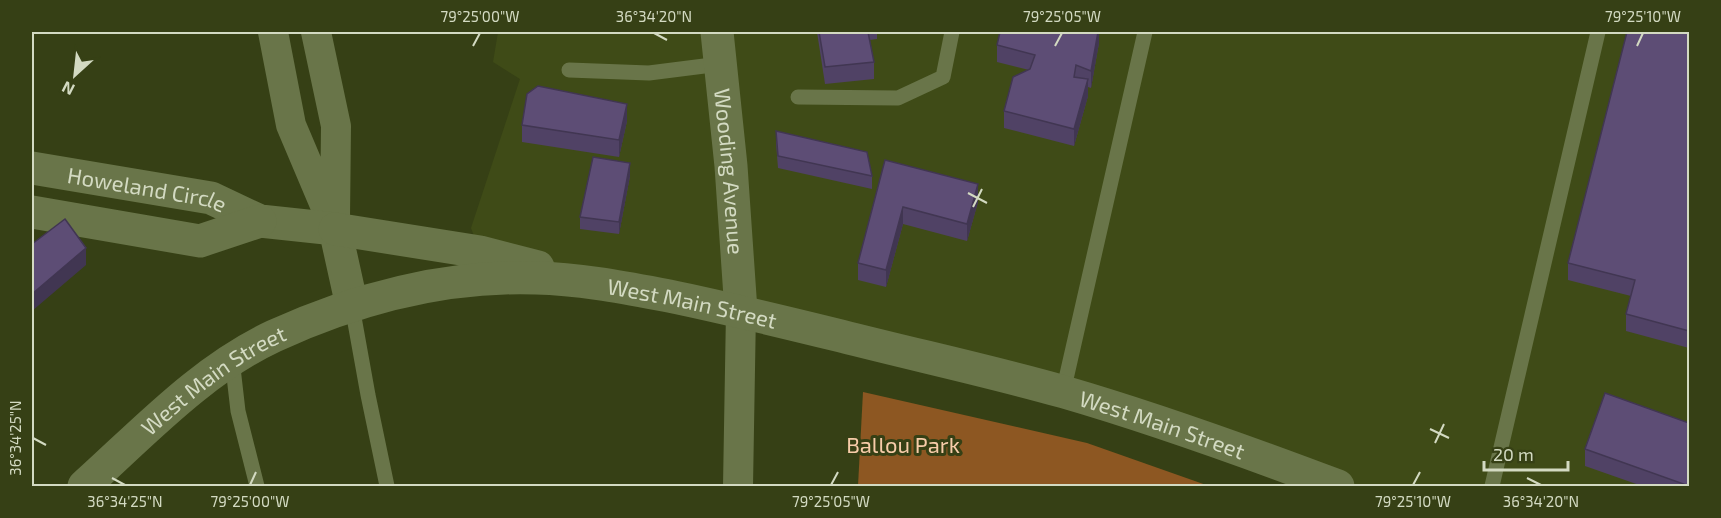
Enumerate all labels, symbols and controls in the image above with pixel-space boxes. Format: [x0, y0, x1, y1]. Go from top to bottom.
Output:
text: 79°25'00"W [441, 7, 519, 25]
text: 36°34'20"N [616, 7, 692, 25]
text: 79°25'05"W [1023, 7, 1101, 25]
text: 79°25'10"W [1605, 7, 1681, 25]
north arrow [45, 45, 105, 105]
text: N [58, 78, 77, 100]
street label: Wooding Avenue [710, 87, 750, 255]
street label: Howeland Circle [66, 161, 231, 217]
street label: West Main Street [606, 272, 779, 333]
street label: West Main Street [135, 320, 289, 440]
street label: West Main Street [1077, 384, 1249, 463]
text: 36°34'25"N [6, 400, 24, 476]
park label: Ballou Park [846, 431, 960, 457]
scale bar [1484, 434, 1568, 472]
text: 20 m [1493, 443, 1534, 465]
text: 36°34'25"N [87, 492, 163, 510]
text: 79°25'00"W [211, 492, 289, 510]
text: 79°25'05"W [792, 492, 870, 510]
text: 79°25'10"W [1375, 492, 1451, 510]
text: 36°34'20"N [1503, 492, 1579, 510]

